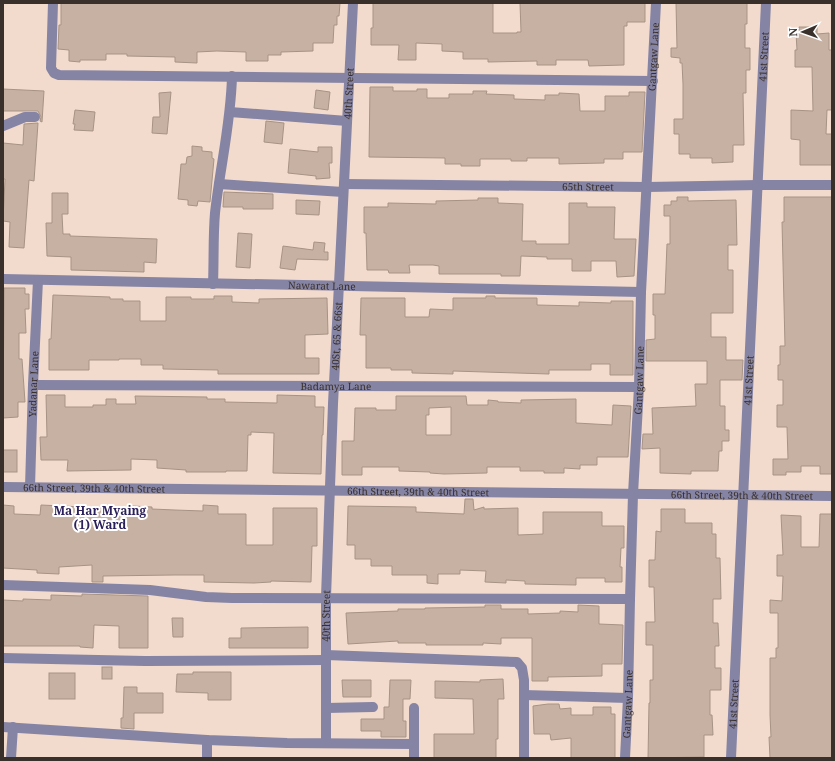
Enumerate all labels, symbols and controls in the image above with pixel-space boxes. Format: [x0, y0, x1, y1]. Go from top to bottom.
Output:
north arrow [783, 12, 823, 52]
street label: Gantgaw Lane [644, 22, 662, 91]
text: N [785, 27, 800, 37]
street label: 41st Street [755, 31, 772, 82]
street label: 40th Street [340, 67, 357, 120]
street label: 65th Street [562, 179, 614, 194]
street label: Nawarat Lane [288, 278, 356, 293]
street label: 40St, 65 & 66st [328, 301, 345, 371]
street label: Gantgaw Lane [630, 346, 647, 415]
street label: Yadanar Lane [25, 351, 42, 418]
street label: 41st Street [740, 355, 757, 406]
street label: Badamya Lane [301, 379, 371, 393]
street label: 66th Street, 39th & 40th Street [23, 480, 166, 496]
street label: 66th Street, 39th & 40th Street [347, 484, 490, 499]
street label: 66th Street, 39th & 40th Street [671, 487, 814, 503]
district label: Ma Har Myaing (1) Ward [54, 502, 147, 533]
street label: 40th Street [319, 589, 333, 642]
street label: Gantgaw Lane [619, 670, 636, 739]
street label: 41st Street [725, 678, 742, 729]

